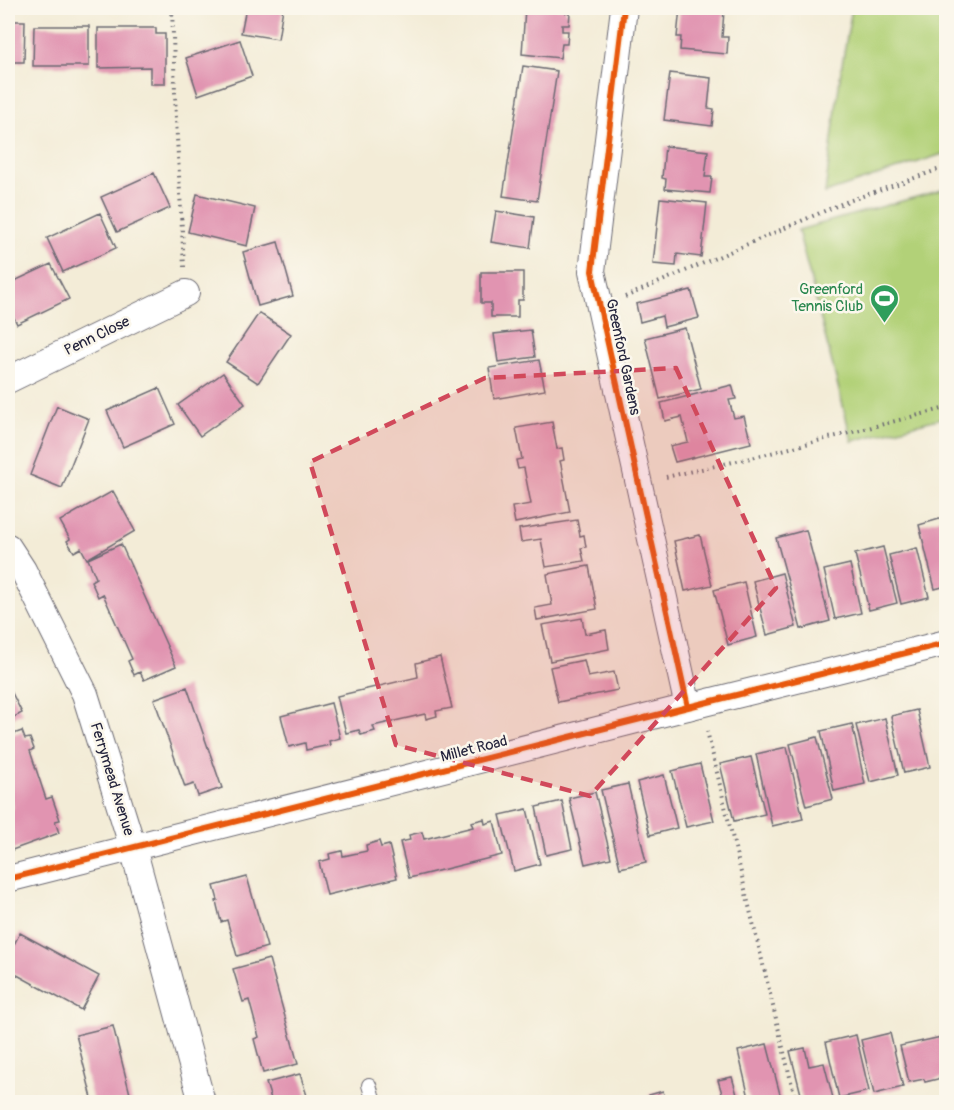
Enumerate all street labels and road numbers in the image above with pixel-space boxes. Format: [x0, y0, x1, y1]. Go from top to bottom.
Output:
street label: Greenford Gardens [601, 297, 645, 417]
street label: Penn Close [61, 312, 133, 360]
street label: Ferrymead Avenue [86, 720, 138, 839]
street label: Millet Road [439, 732, 509, 766]

